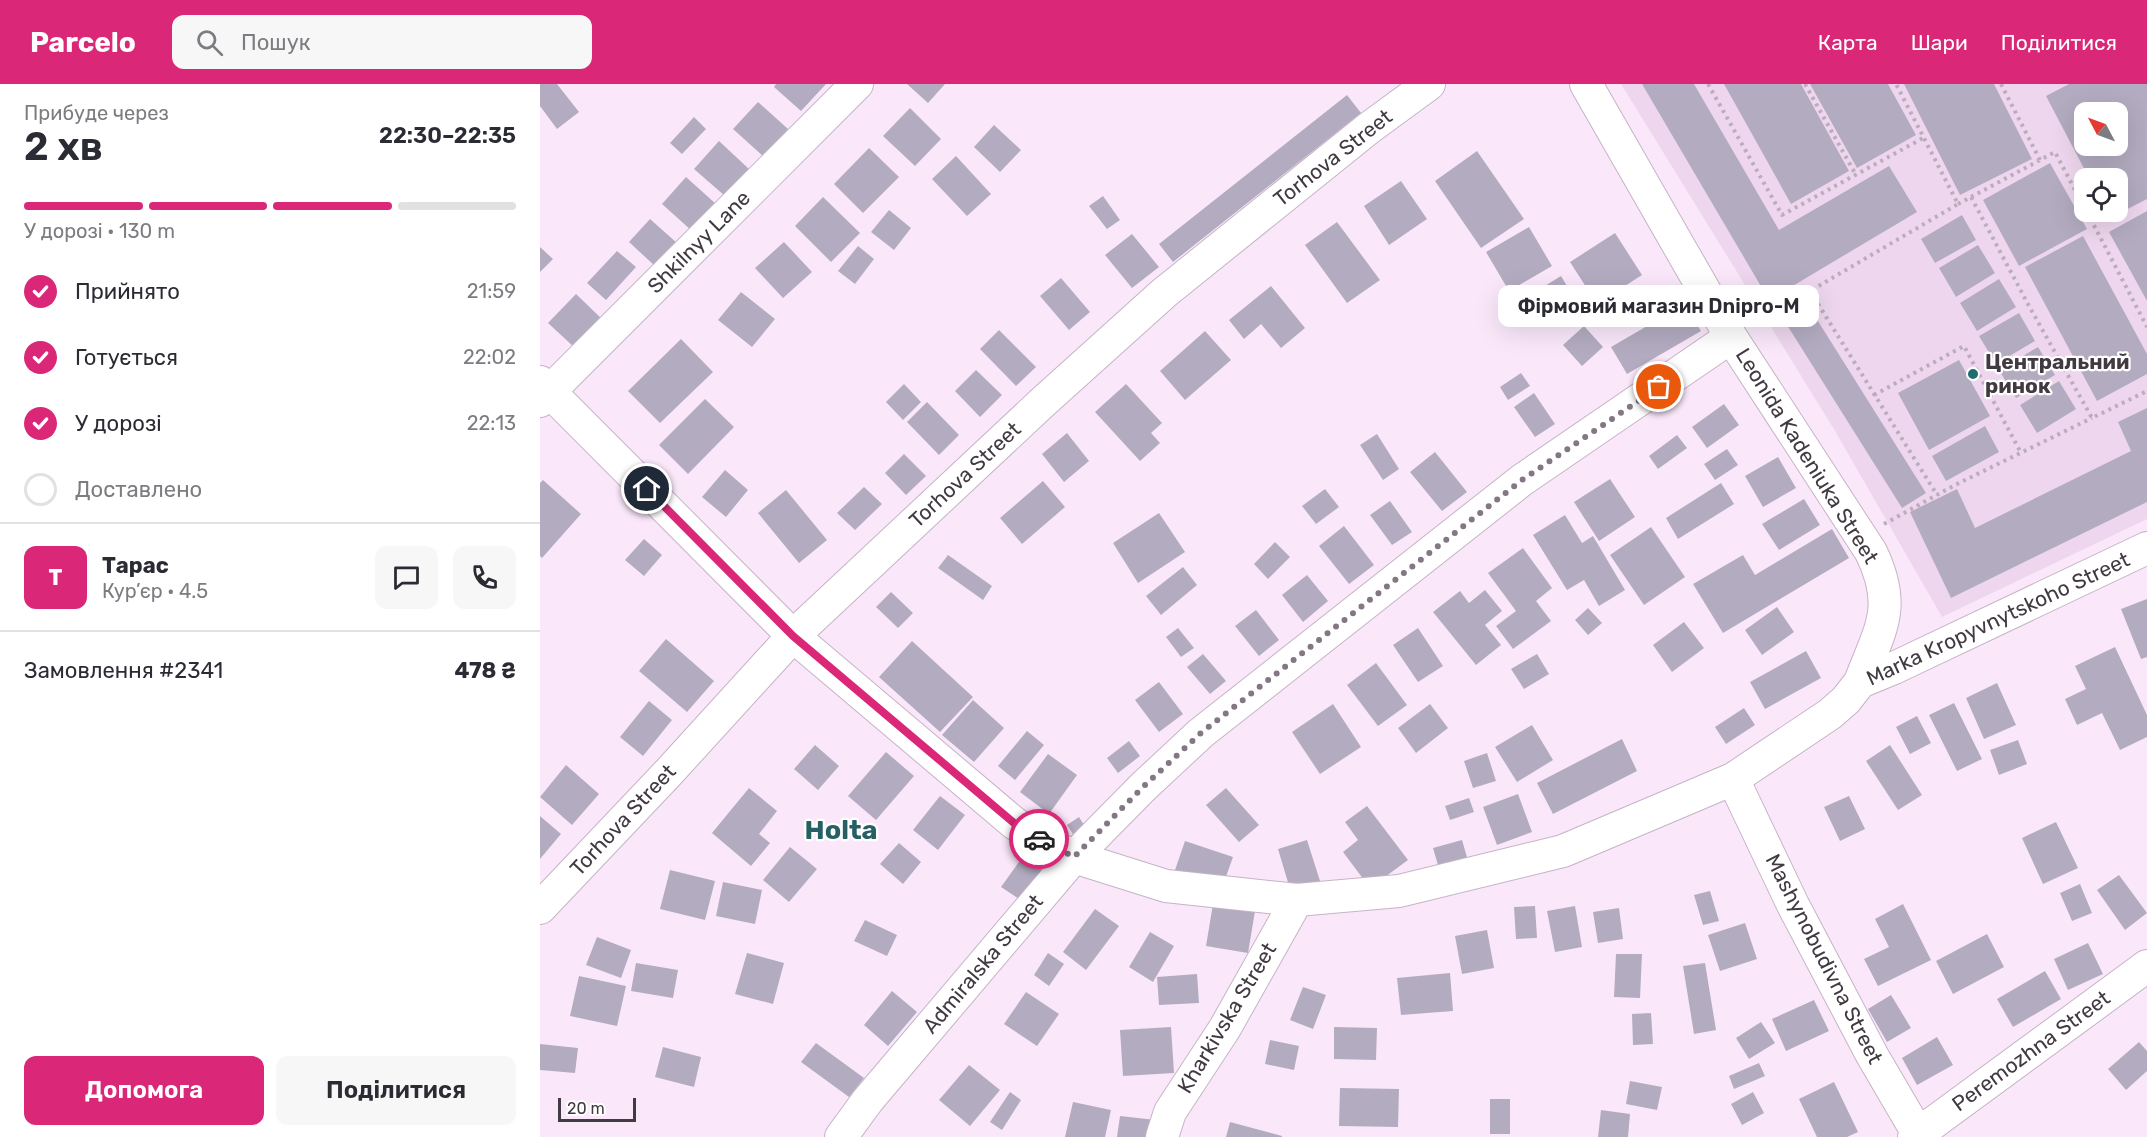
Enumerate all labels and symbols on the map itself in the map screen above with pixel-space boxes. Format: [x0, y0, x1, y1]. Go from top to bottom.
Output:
north arrow [2074, 102, 2128, 156]
street label: Torhova Street [1269, 104, 1397, 212]
street label: Shkilnyy Lane [642, 185, 755, 298]
callout: Фірмовий магазин Dnipro-M [1498, 285, 1820, 327]
street label: Leonida Kadeniuka Street [1731, 343, 1884, 568]
place label: Центральний ринок [1985, 349, 2129, 398]
pin [1633, 361, 1684, 412]
marker: Центральний ринок [1966, 367, 1980, 381]
street label: Torhova Street [904, 417, 1026, 533]
pin [621, 463, 672, 514]
street label: Marka Kropyvnytskoho Street [1862, 546, 2133, 691]
street label: Torhova Street [565, 759, 681, 881]
courier [1009, 809, 1069, 869]
district label: Holta [805, 814, 877, 846]
street label: Mashynobudivna Street [1761, 850, 1888, 1068]
street label: Admiralska Street [917, 889, 1048, 1038]
street label: Kharkivska Street [1172, 938, 1281, 1097]
street label: Peremozhna Street [1947, 985, 2114, 1116]
scale bar [558, 1095, 636, 1122]

